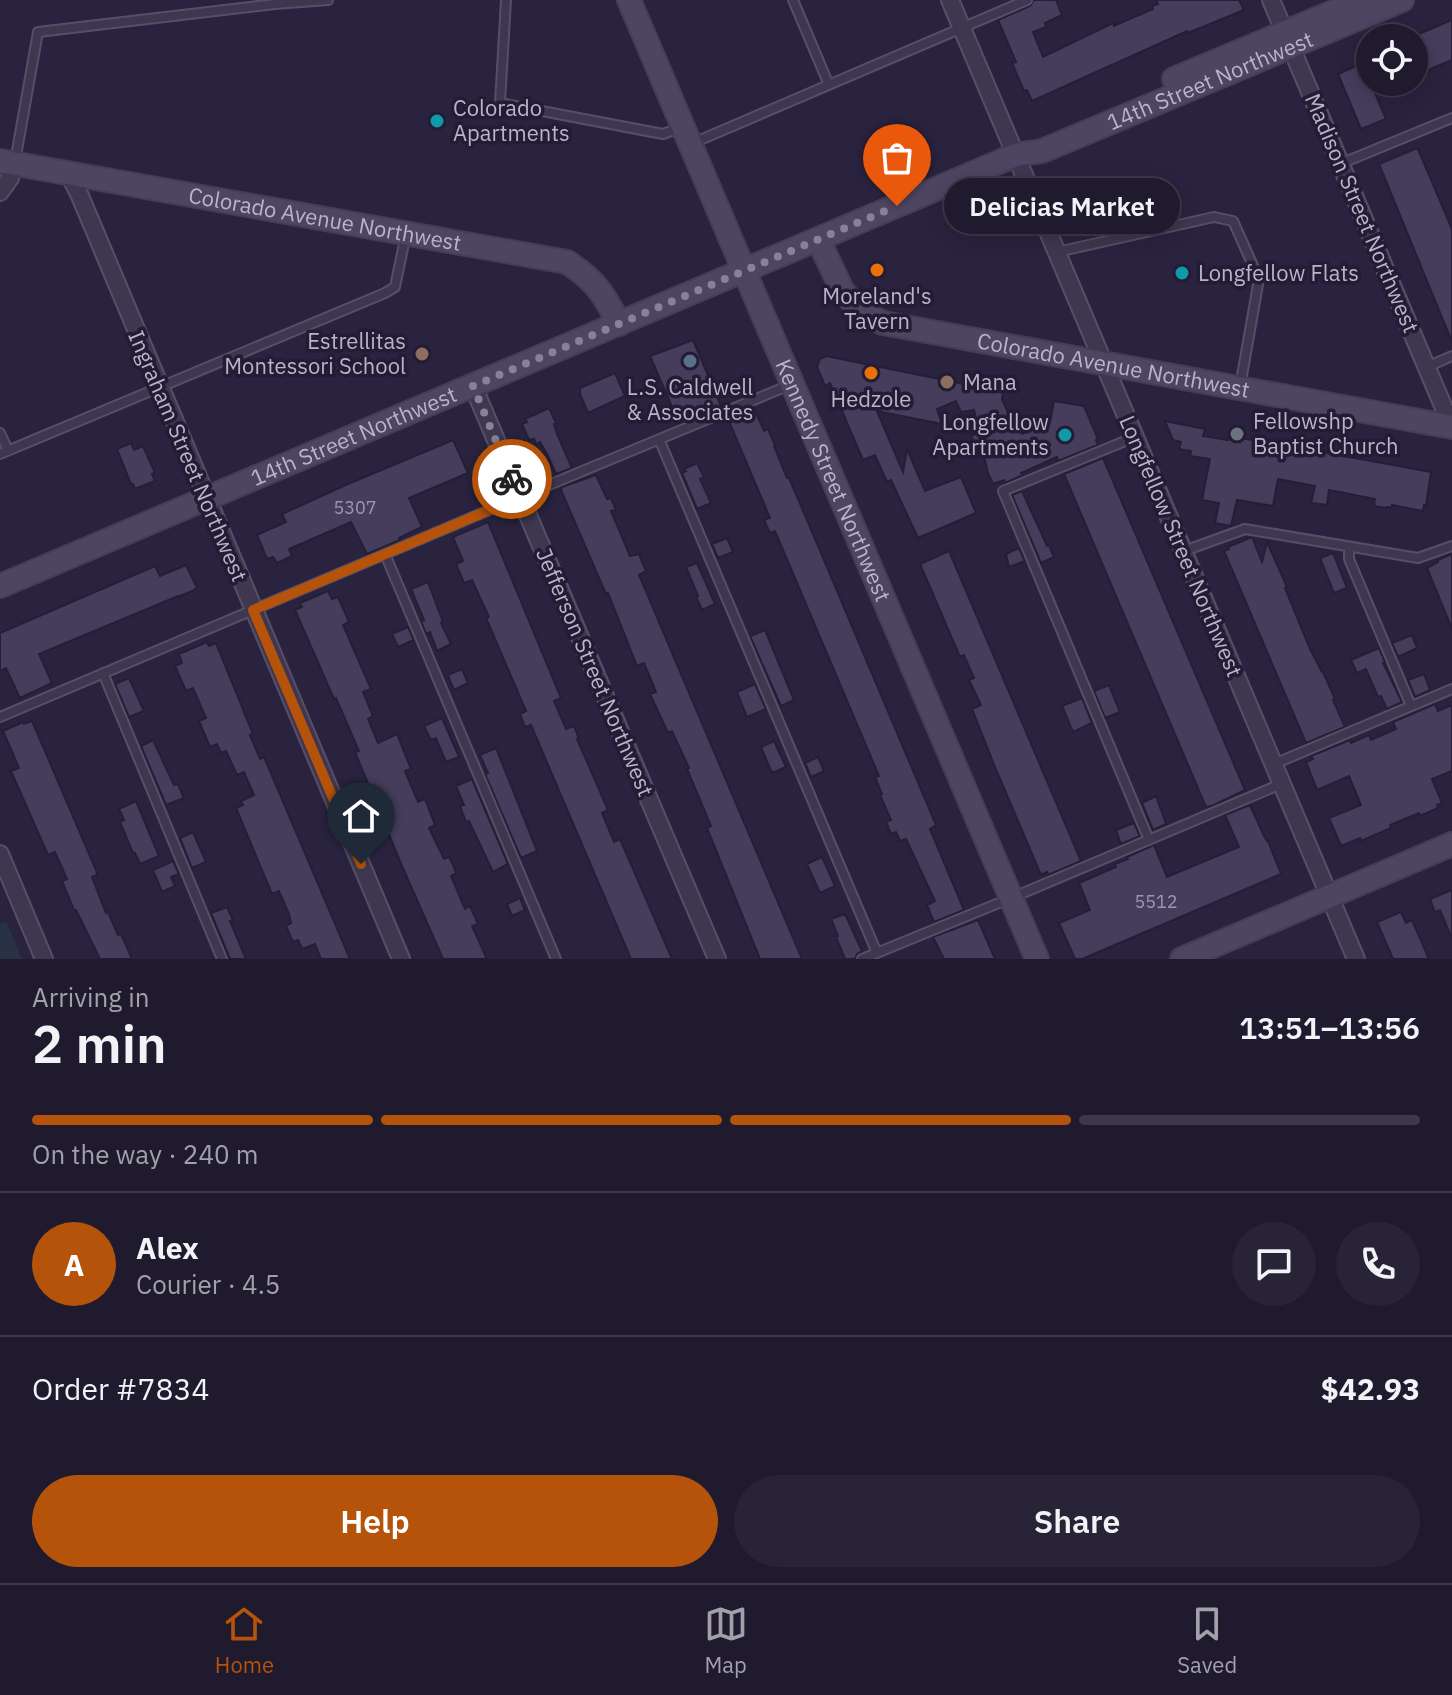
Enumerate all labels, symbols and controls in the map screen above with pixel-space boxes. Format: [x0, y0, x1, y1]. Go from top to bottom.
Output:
street label: 14th Street Northwest [1102, 24, 1317, 136]
map controls [1356, 24, 1428, 96]
button: locate [1356, 24, 1428, 96]
street label: Madison Street Northwest [1299, 89, 1426, 337]
place label: Colorado Apartments [453, 93, 570, 147]
marker: Colorado Apartments [428, 112, 446, 130]
pin [863, 124, 931, 206]
icon: bag [875, 136, 919, 180]
callout: Delicias Market [945, 178, 1181, 234]
street label: Colorado Avenue Northwest [186, 180, 464, 257]
text: Delicias Market [969, 189, 1155, 223]
place label: Longfellow Flats [1198, 258, 1359, 287]
marker: Moreland's Tavern [868, 261, 886, 279]
marker: Longfellow Flats [1173, 264, 1191, 282]
place label: Moreland's Tavern [822, 281, 932, 335]
street label: Colorado Avenue Northwest [975, 325, 1252, 404]
street label: Ingraham Street Northwest [122, 326, 255, 586]
place label: Estrellitas Montessori School [224, 326, 406, 380]
marker: Estrellitas Montessori School [413, 345, 431, 363]
marker: L.S. Caldwell & Associates [681, 352, 699, 370]
street label: Kennedy Street Northwest [769, 355, 898, 606]
marker: Hedzole [862, 364, 880, 382]
place label: Mana [963, 367, 1017, 396]
place label: L.S. Caldwell & Associates [627, 372, 753, 426]
marker: Mana [938, 373, 956, 391]
street label: 14th Street Northwest [246, 379, 461, 492]
place label: Hedzole [831, 384, 911, 413]
place label: Fellowshp Baptist Church [1253, 406, 1399, 460]
place label: Longfellow Apartments [932, 407, 1049, 461]
street label: Longfellow Street Northwest [1113, 411, 1250, 681]
marker: Fellowshp Baptist Church [1228, 425, 1246, 443]
marker: Longfellow Apartments [1056, 426, 1074, 444]
courier [472, 439, 552, 519]
icon: bike [490, 457, 534, 501]
house number: 5307 [333, 496, 377, 519]
street label: Jefferson Street Northwest [530, 543, 661, 800]
pin [327, 782, 395, 864]
icon: home [339, 794, 383, 838]
house number: 5512 [1134, 890, 1178, 913]
text: Arriving in [32, 980, 149, 1014]
text: 13:51–13:56 [1239, 1008, 1420, 1047]
text: 2 min [32, 1010, 167, 1077]
text: On the way · 240 m [32, 1137, 258, 1171]
button: chat [1232, 1222, 1316, 1306]
button: phone [1336, 1222, 1420, 1306]
text: Alex [136, 1228, 199, 1267]
text: A [64, 1245, 84, 1284]
text: Courier · 4.5 [136, 1267, 280, 1301]
text: Order #7834 [32, 1369, 209, 1408]
text: $42.93 [1321, 1369, 1420, 1408]
button: Help [32, 1475, 718, 1567]
button: Share [734, 1475, 1420, 1567]
tab: Home [215, 1602, 274, 1679]
tab: Map [704, 1602, 748, 1679]
tab: Saved [1177, 1602, 1237, 1679]

